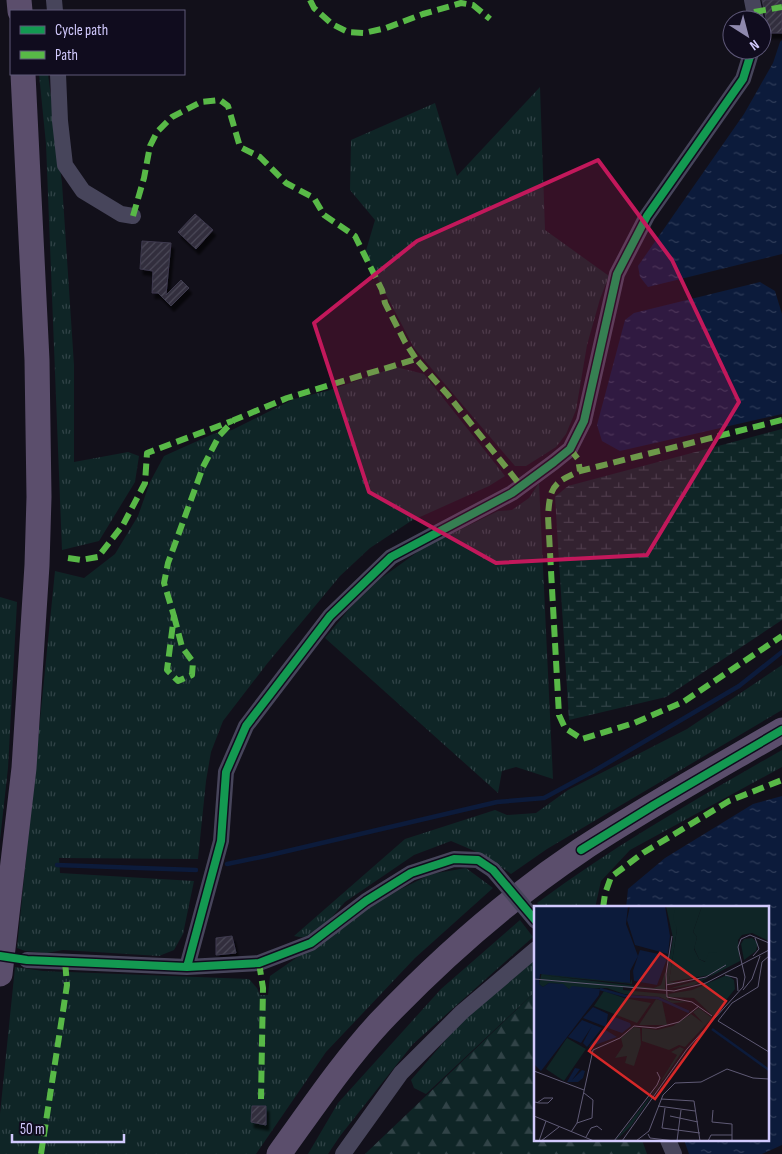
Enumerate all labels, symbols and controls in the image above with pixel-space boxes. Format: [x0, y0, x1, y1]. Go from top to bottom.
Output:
legend [10, 10, 185, 75]
north arrow [722, 10, 772, 60]
text: Cycle path [55, 21, 108, 40]
text: N [746, 36, 762, 54]
text: Path [55, 46, 78, 65]
inset map [534, 906, 770, 1142]
scale bar [12, 1112, 125, 1144]
text: 50 m [20, 1120, 45, 1139]

